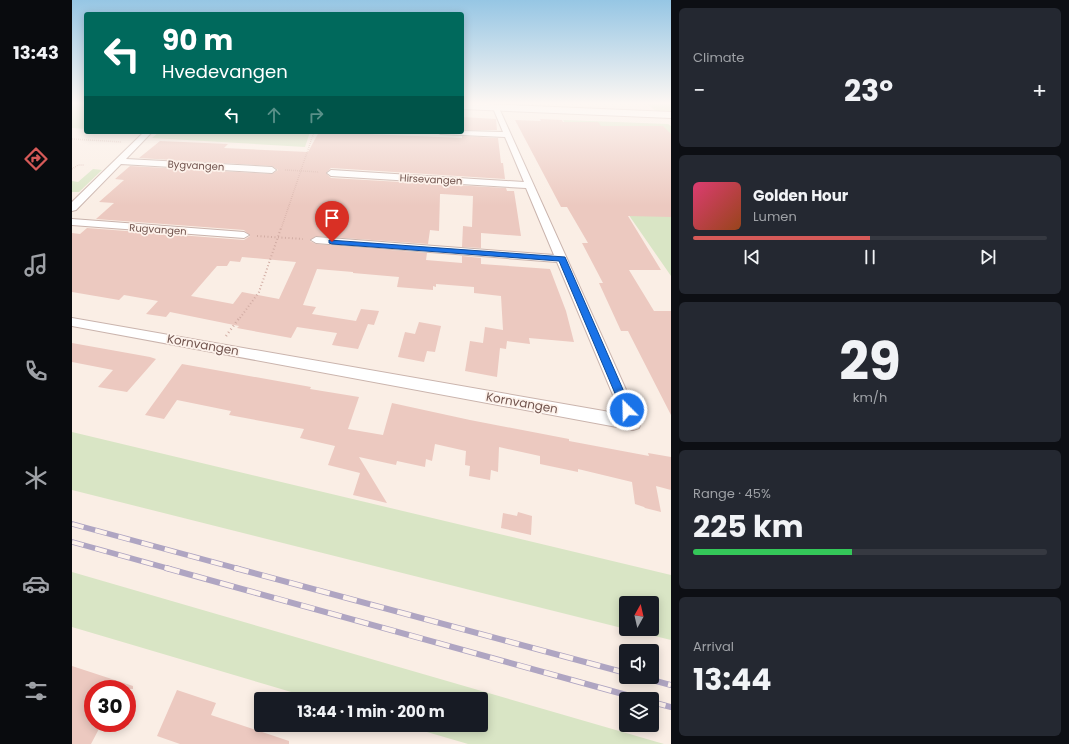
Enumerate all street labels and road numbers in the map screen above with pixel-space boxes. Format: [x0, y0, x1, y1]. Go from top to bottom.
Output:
street label: Bygvangen [167, 157, 225, 174]
street label: Hirsevangen [399, 170, 463, 189]
street label: Rugvangen [129, 220, 187, 239]
street label: Kornvangen [166, 330, 240, 359]
street label: Kornvangen [485, 388, 559, 417]

